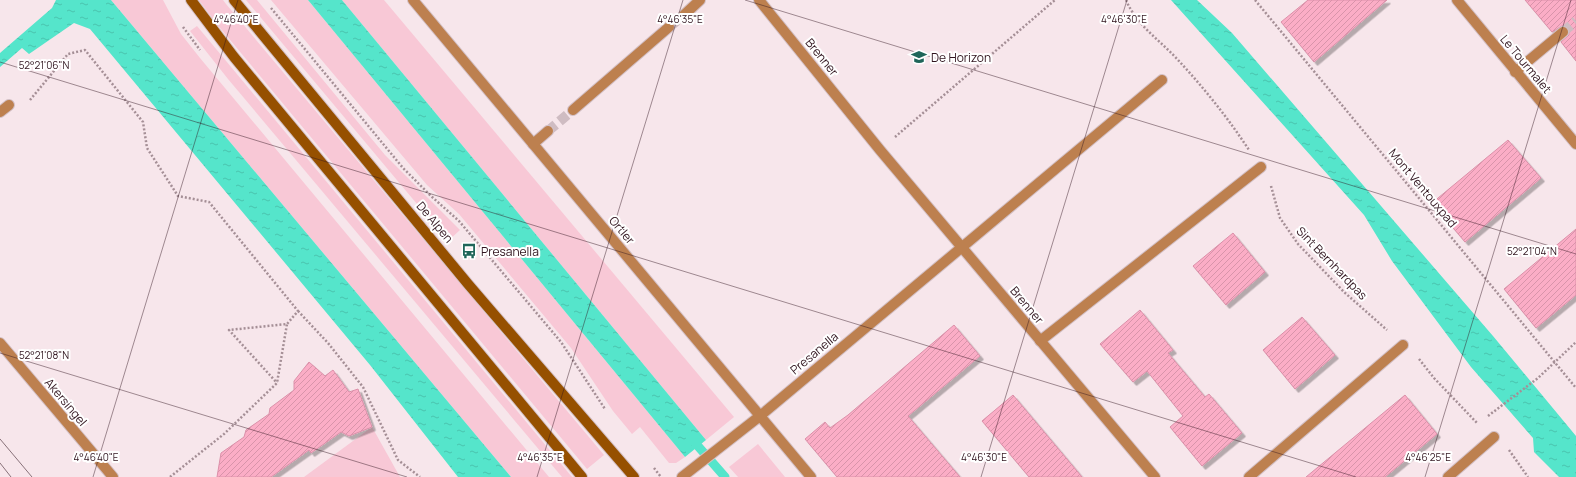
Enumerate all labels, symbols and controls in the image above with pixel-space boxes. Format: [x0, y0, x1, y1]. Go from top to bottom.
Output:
text: 4°46'40"E [213, 12, 259, 26]
text: 4°46'35"E [657, 12, 703, 26]
text: 4°46'30"E [1101, 12, 1147, 26]
street label: Le Tourmalet [1496, 31, 1556, 97]
street label: Brenner [802, 35, 843, 80]
school or university icon: De Horizon [910, 48, 928, 66]
place label: De Horizon [931, 49, 991, 66]
text: 52°21'06"N [19, 58, 69, 72]
street label: Mont Ventouxpad [1385, 145, 1461, 231]
street label: De Alpen [413, 198, 457, 246]
street label: Ortler [605, 212, 639, 248]
street label: Sint Bernhardpas [1293, 223, 1371, 303]
bus stop icon: Presanella [460, 242, 478, 260]
place label: Presanella [481, 243, 539, 260]
text: 52°21'04"N [1507, 244, 1557, 258]
street label: Brenner [1006, 283, 1048, 328]
street label: Presanella [786, 328, 842, 378]
text: 52°21'08"N [19, 348, 69, 362]
street label: Akersingel [41, 374, 91, 430]
text: 4°46'40"E [73, 450, 119, 464]
text: 4°46'35"E [517, 450, 563, 464]
text: 4°46'30"E [961, 450, 1007, 464]
text: 4°46'25"E [1405, 450, 1451, 464]

